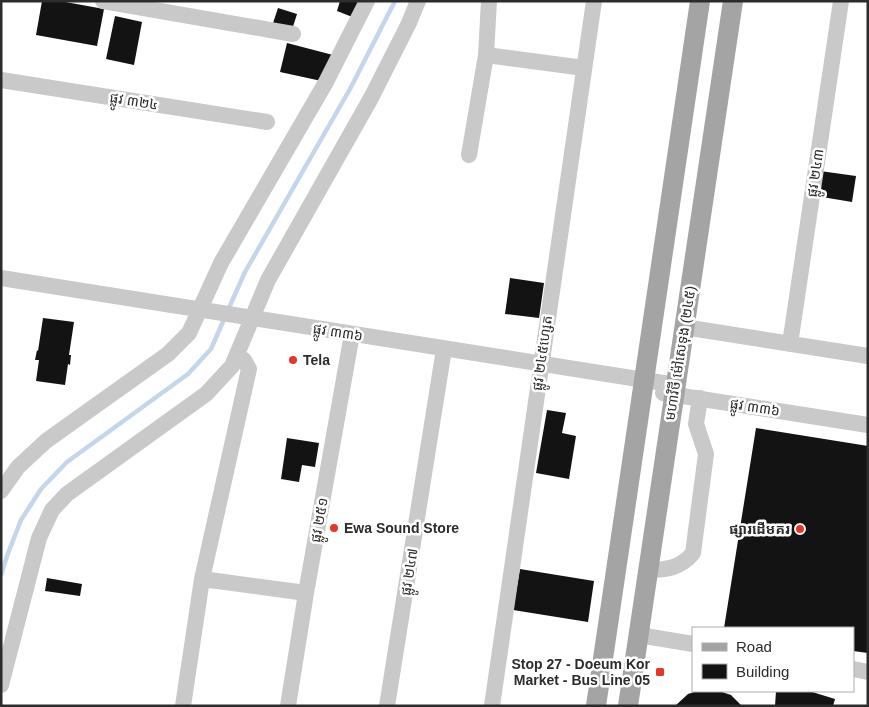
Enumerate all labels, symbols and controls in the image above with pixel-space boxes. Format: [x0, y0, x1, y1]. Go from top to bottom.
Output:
street label: ផ្លូវ ៣២៤ [108, 89, 159, 117]
street label: ផ្លូវ ២៤៣ [804, 148, 830, 199]
street label: មហាវិថី ម៉ៅសេទុង (២៤៥) [661, 284, 699, 421]
street label: ផ្លូវ ២៤៥ហ្សេត [529, 314, 559, 392]
street label: ផ្លូវ ៣៣៦ [311, 320, 364, 348]
place label: Tela [303, 352, 330, 368]
marker: Tela [287, 354, 299, 366]
street label: ផ្លូវ ៣៣៦ [728, 395, 781, 423]
street label: ផ្លូវ ២៥១ [307, 496, 335, 545]
place label: Ewa Sound Store [344, 520, 459, 536]
place label: ផ្សារដើមគរ [729, 521, 790, 538]
marker: Ewa Sound Store [328, 522, 340, 534]
marker: ផ្សារដើមគរ [794, 523, 806, 535]
street label: ផ្លូវ ២៤៧ [397, 547, 425, 597]
legend [692, 627, 854, 692]
text: Road [736, 638, 772, 655]
place label: Stop 27 - Doeum Kor Market - Bus Line 05 [512, 656, 651, 688]
text: Building [736, 663, 789, 680]
marker: Stop 27 - Doeum Kor Market - Bus Line 05 [654, 666, 666, 678]

